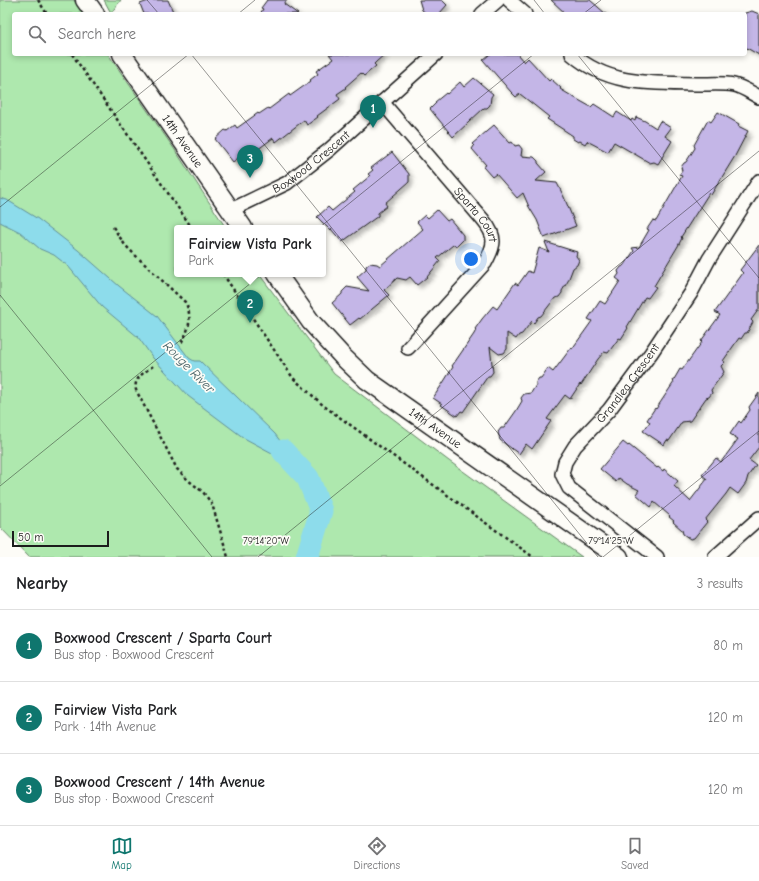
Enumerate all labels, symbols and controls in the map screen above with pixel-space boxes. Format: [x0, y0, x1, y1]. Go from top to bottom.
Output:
search box [12, 12, 747, 56]
icon: search [26, 23, 48, 45]
text: Search here [58, 25, 136, 43]
pin: 1 [360, 95, 386, 128]
street label: 14th Avenue [159, 112, 206, 170]
street label: Boxwood Crescent [270, 127, 353, 196]
pin: 3 [237, 145, 263, 178]
street label: Sparta Court [451, 184, 500, 243]
popup [174, 225, 326, 277]
text: Fairview Vista Park [189, 235, 311, 253]
your location [461, 249, 481, 269]
text: Park [189, 253, 213, 268]
pin: 2 [237, 290, 263, 323]
water label: Rouge River [160, 338, 219, 397]
street label: Grandlea Crescent [593, 340, 663, 426]
street label: 14th Avenue [406, 405, 464, 451]
scale bar [12, 529, 109, 548]
text: 50 m [18, 531, 43, 544]
text: 79°14'20"W [243, 535, 289, 547]
text: 79°14'25"W [588, 535, 634, 547]
text: Nearby [16, 574, 67, 593]
text: 3 results [697, 576, 743, 591]
text: Boxwood Crescent / Sparta Court [54, 629, 272, 647]
text: 1 [26, 638, 32, 653]
text: 80 m [713, 638, 743, 653]
text: Bus stop · Boxwood Crescent [54, 647, 214, 662]
text: Fairview Vista Park [54, 701, 177, 719]
text: 2 [26, 710, 32, 725]
text: 120 m [708, 710, 743, 725]
text: Park · 14th Avenue [54, 719, 156, 734]
text: Boxwood Crescent / 14th Avenue [54, 773, 265, 791]
text: 3 [26, 782, 32, 797]
text: 120 m [708, 782, 743, 797]
text: Bus stop · Boxwood Crescent [54, 791, 214, 806]
tab: Map [111, 835, 133, 872]
tab: Directions [354, 835, 400, 872]
tab: Saved [621, 835, 648, 872]

